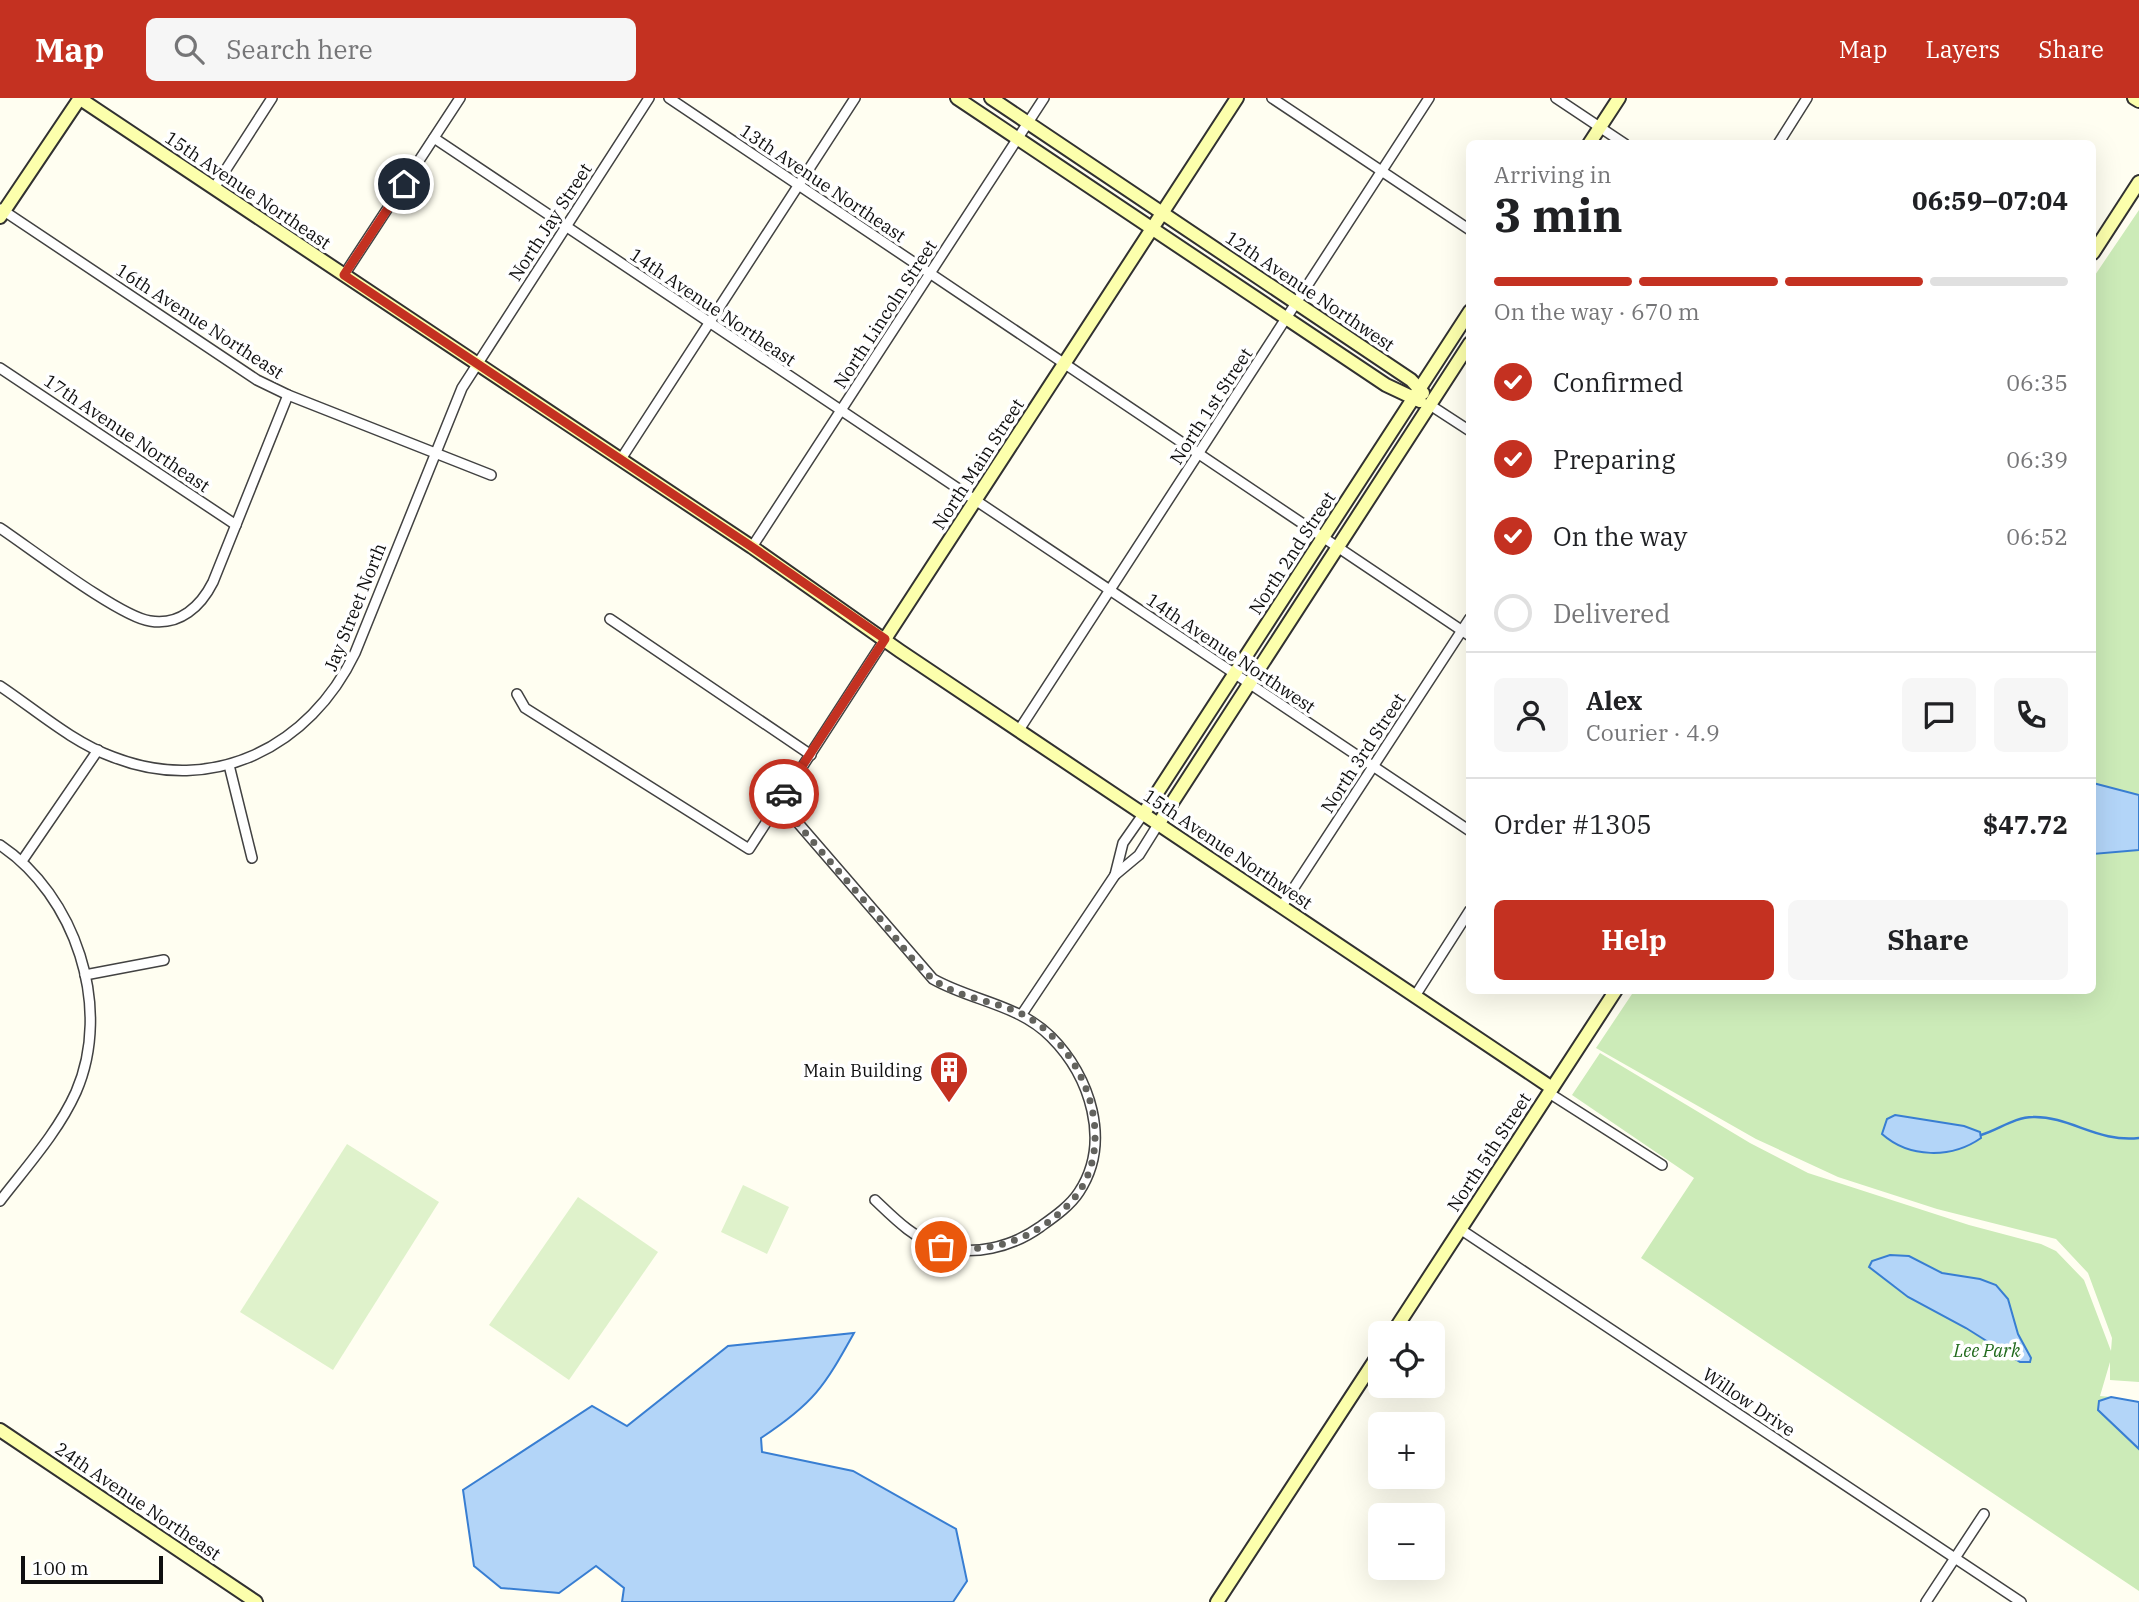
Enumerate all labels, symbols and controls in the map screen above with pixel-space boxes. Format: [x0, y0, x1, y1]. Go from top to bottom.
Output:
search box [146, 18, 636, 81]
text: Map [35, 28, 104, 71]
icon: search [170, 30, 208, 68]
text: Search here [226, 32, 373, 66]
text: Map [1839, 33, 1887, 65]
text: Layers [1925, 33, 2000, 65]
text: Share [2038, 33, 2104, 65]
street label: 13th Avenue Northeast [736, 119, 910, 247]
street label: 15th Avenue Northeast [161, 126, 335, 254]
pin [374, 154, 434, 214]
street label: North Jay Street [503, 159, 597, 285]
text: Arriving in [1494, 159, 1611, 189]
icon: home [385, 165, 423, 203]
text: 06:59–07:04 [1912, 183, 2068, 217]
text: 3 min [1494, 185, 1623, 245]
street label: 12th Avenue Northwest [1221, 226, 1399, 356]
street label: North Lincoln Street [828, 235, 942, 393]
street label: 14th Avenue Northeast [626, 243, 800, 371]
street label: 16th Avenue Northeast [112, 258, 288, 384]
text: On the way · 670 m [1494, 296, 1700, 326]
street label: North 1st Street [1165, 343, 1257, 469]
icon: check [1494, 363, 1532, 401]
text: Confirmed [1553, 365, 1684, 399]
text: 06:35 [2006, 367, 2068, 397]
street label: 17th Avenue Northeast [40, 369, 214, 497]
street label: North Main Street [927, 394, 1029, 534]
icon: check [1494, 440, 1532, 478]
text: Preparing [1553, 442, 1675, 476]
text: 06:39 [2006, 444, 2068, 474]
street label: North 2nd Street [1244, 487, 1340, 619]
icon: check [1494, 517, 1532, 555]
text: On the way [1553, 519, 1687, 553]
text: 06:52 [2006, 521, 2068, 551]
street label: Jay Street North [319, 540, 391, 674]
street label: 14th Avenue Northwest [1142, 588, 1320, 718]
text: Delivered [1553, 596, 1670, 630]
button: person [1494, 678, 1568, 752]
button: chat [1902, 678, 1976, 752]
button: phone [1994, 678, 2068, 752]
text: Alex [1586, 683, 1642, 717]
street label: North 3rd Street [1316, 689, 1410, 817]
text: Courier · 4.9 [1586, 717, 1720, 747]
courier [749, 759, 819, 829]
icon: car [765, 775, 803, 813]
street label: 15th Avenue Northwest [1139, 784, 1317, 914]
text: Order #1305 [1494, 807, 1652, 841]
text: $47.72 [1983, 807, 2068, 841]
button: Help [1494, 900, 1774, 980]
button: Share [1788, 900, 2068, 980]
building icon: Main Building [928, 1049, 970, 1104]
place label: Main Building [803, 1059, 922, 1082]
street label: North 5th Street [1442, 1088, 1536, 1216]
pin [911, 1217, 971, 1277]
icon: bag [922, 1228, 960, 1266]
map controls [1368, 1321, 1445, 1580]
button: locate [1368, 1321, 1445, 1398]
park label: Lee Park [1952, 1339, 2021, 1362]
street label: Willow Drive [1698, 1362, 1800, 1442]
button: + [1368, 1412, 1445, 1489]
street label: 24th Avenue Northeast [51, 1437, 225, 1565]
button: − [1368, 1503, 1445, 1580]
scale bar [21, 1553, 163, 1585]
text: 100 m [32, 1556, 89, 1580]

